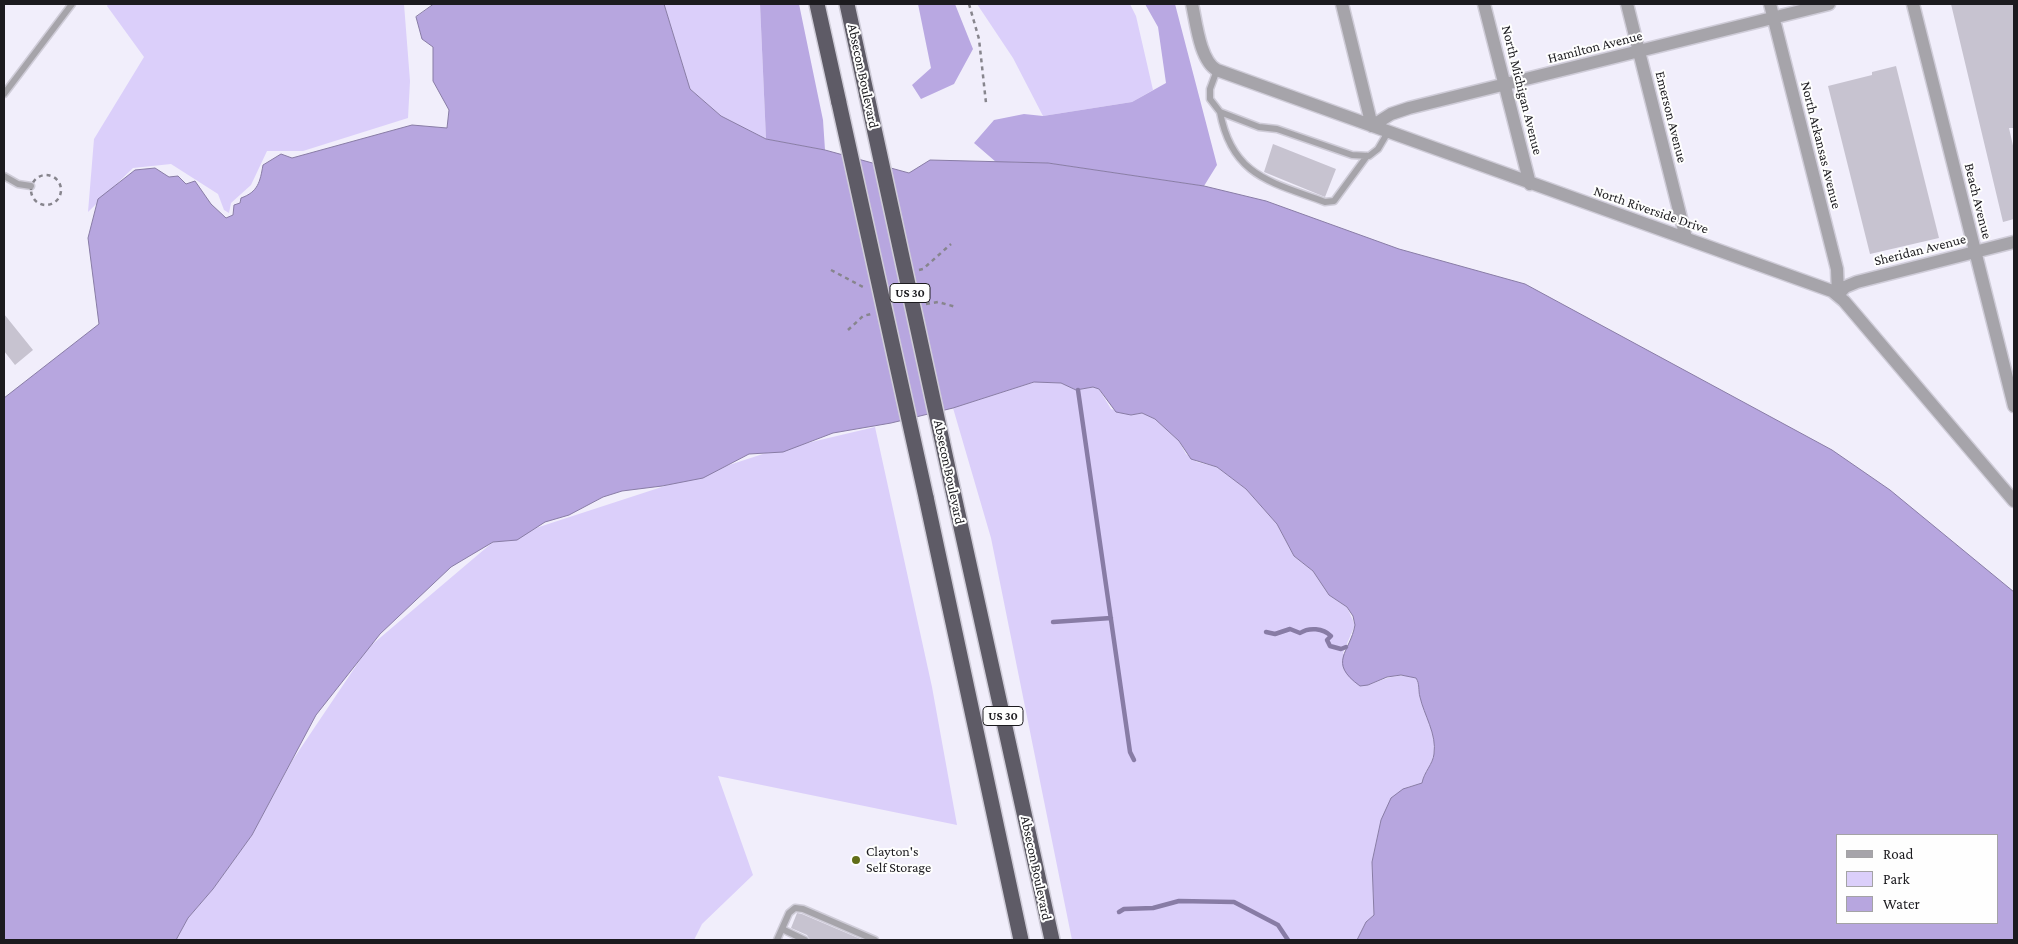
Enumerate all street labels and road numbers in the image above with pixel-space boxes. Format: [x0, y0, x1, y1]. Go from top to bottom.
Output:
street label: Absecon Boulevard [844, 22, 882, 130]
street label: North Michigan Avenue [1498, 24, 1546, 156]
street label: Hamilton Avenue [1546, 27, 1644, 67]
street label: Emerson Avenue [1652, 70, 1690, 164]
street label: North Arkansas Avenue [1797, 80, 1845, 210]
street label: Beach Avenue [1960, 161, 1996, 241]
street label: North Riverside Drive [1591, 182, 1711, 238]
street label: Sheridan Avenue [1872, 230, 1968, 270]
road number: US 30 [890, 284, 930, 302]
street label: Absecon Boulevard [930, 418, 968, 526]
road number: US 30 [983, 706, 1023, 726]
street label: Absecon Boulevard [1017, 814, 1055, 922]

